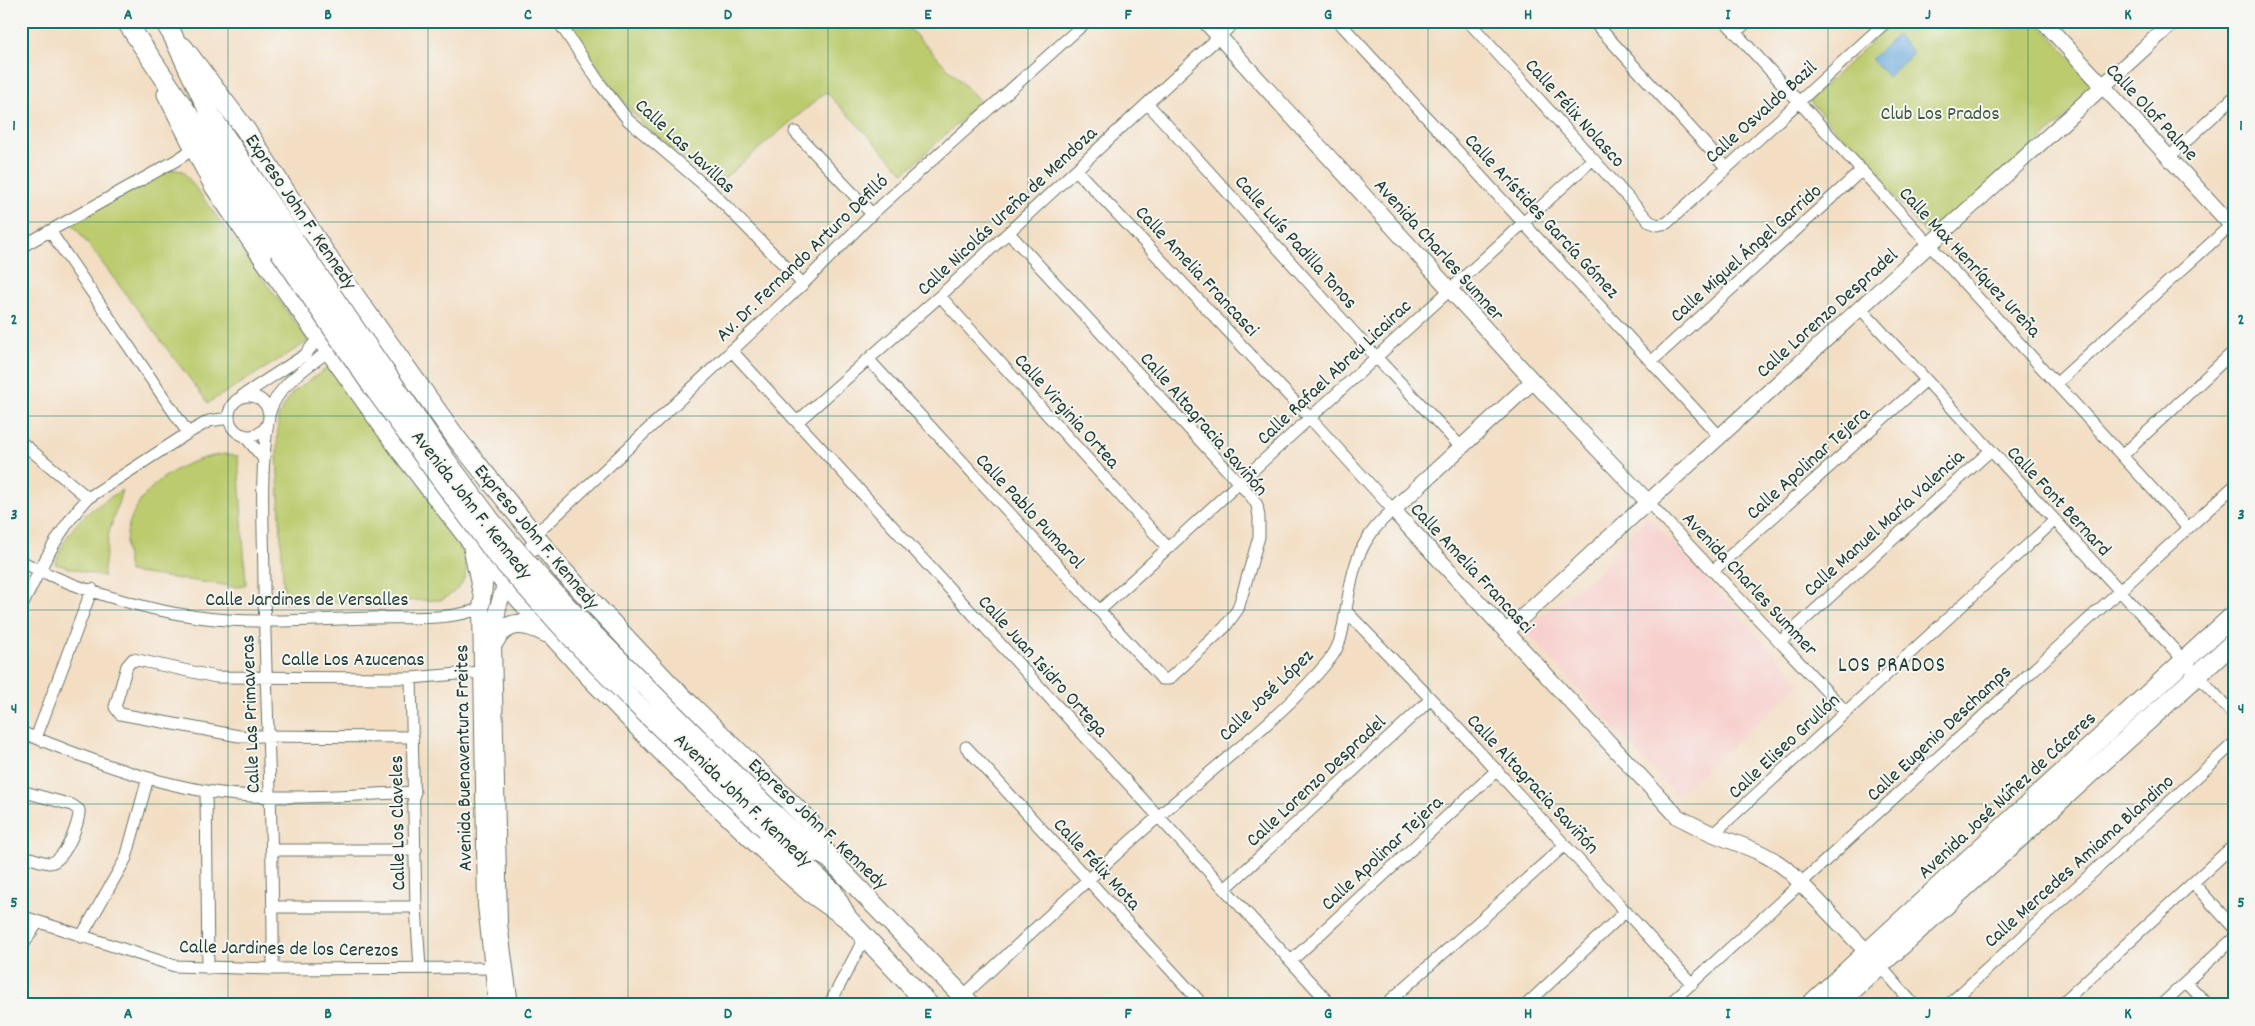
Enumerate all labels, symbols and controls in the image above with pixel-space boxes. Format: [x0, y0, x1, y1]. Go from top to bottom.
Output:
text: A [124, 4, 133, 27]
text: B [324, 4, 332, 27]
text: C [524, 4, 532, 27]
text: D [724, 4, 733, 27]
text: E [924, 4, 932, 27]
text: F [1124, 4, 1132, 27]
text: G [1324, 4, 1332, 27]
text: H [1524, 4, 1532, 27]
text: I [1726, 4, 1732, 27]
text: J [1925, 4, 1931, 27]
text: K [2124, 4, 2132, 27]
street label: Calle Félix Nolasco [1517, 53, 1631, 175]
street label: Calle Osvaldo Bazil [1700, 55, 1824, 171]
street label: Calle Olof Palme [2098, 58, 2204, 168]
street label: Calle Las Javillas [627, 93, 741, 201]
park label: Club Los Prados [1880, 101, 2000, 129]
text: 1 [12, 115, 16, 138]
text: 1 [2239, 115, 2243, 138]
street label: Calle Nicolás Ureña de Mendoza [912, 121, 1105, 303]
street label: Calle Arístides García Gómez [1457, 128, 1625, 306]
street label: Expreso John F. Kennedy [237, 129, 363, 297]
street label: Av. Dr. Fernando Arturo Defilló [710, 169, 896, 349]
street label: Calle Luís Padilla Tonos [1227, 170, 1363, 316]
street label: Avenida Charles Sumner [1366, 174, 1510, 329]
street label: Calle Miguel Ángel Garrido [1665, 178, 1829, 330]
street label: Calle Max Henríquez Ureña [1891, 181, 2047, 345]
street label: Calle Amelia Francasci [1127, 200, 1264, 344]
street label: Calle Lorenzo Despradel [1751, 243, 1905, 386]
street label: Calle Rafael Abreu Licairac [1251, 294, 1419, 453]
text: 2 [11, 309, 18, 332]
text: 2 [2238, 309, 2245, 332]
street label: Calle Altagracia Saviñón [1132, 347, 1273, 503]
street label: Calle Virginia Ortea [1006, 348, 1126, 476]
street label: Calle Apolinar Tejera [1741, 401, 1877, 527]
street label: Avenida John F. Kennedy [403, 425, 539, 587]
street label: Calle Font Bernard [1999, 440, 2117, 564]
street label: Calle Manuel María Valencia [1798, 444, 1972, 604]
street label: Calle Pablo Pumarol [968, 448, 1090, 576]
street label: Expreso John F. Kennedy [466, 459, 606, 618]
street label: Calle Amelia Francasci [1402, 497, 1539, 641]
text: 3 [10, 504, 18, 527]
text: 3 [2237, 504, 2245, 527]
street label: Avenida Charles Summer [1675, 507, 1823, 664]
street label: Calle Jardines de Versalles [205, 587, 409, 615]
street label: Calle Juan Isidro Ortega [970, 590, 1114, 745]
street label: Calle Las Primaveras [235, 634, 269, 794]
street label: Calle José López [1213, 643, 1321, 749]
street label: Avenida Buenaventura Freites [449, 644, 481, 872]
street label: Calle Los Azucenas [281, 647, 425, 675]
district label: LOS PRADOS [1838, 652, 1946, 682]
street label: Calle Eugenio Deschamps [1861, 659, 2019, 809]
street label: Calle Eliseo Grullón [1723, 688, 1847, 807]
text: 4 [11, 698, 17, 721]
text: 4 [2238, 698, 2244, 721]
street label: Avenida José Núñez de Cáceres [1913, 706, 2103, 887]
street label: Calle Altagracia Saviñón [1459, 708, 1605, 862]
street label: Calle Lorenzo Despradel [1241, 710, 1393, 855]
street label: Avenida John F. Kennedy [666, 727, 818, 875]
street label: Expreso John F. Kennedy [741, 753, 894, 898]
street label: Calle Los Claveles [384, 755, 414, 891]
street label: Calle Mercedes Amiama Blandino [1979, 769, 2181, 955]
street label: Calle Apolinar Tejera [1316, 790, 1451, 918]
street label: Calle Félix Mota [1045, 813, 1147, 918]
text: 5 [10, 892, 18, 915]
text: 5 [2237, 892, 2245, 915]
street label: Calle Jardines de los Cerezos [179, 934, 399, 966]
text: A [124, 1003, 133, 1026]
text: B [324, 1003, 332, 1026]
text: C [524, 1003, 532, 1026]
text: D [724, 1003, 733, 1026]
text: E [924, 1003, 932, 1026]
text: F [1124, 1003, 1132, 1026]
text: G [1324, 1003, 1332, 1026]
text: H [1524, 1003, 1532, 1026]
text: I [1726, 1003, 1732, 1026]
text: J [1925, 1003, 1931, 1026]
text: K [2124, 1003, 2132, 1026]

